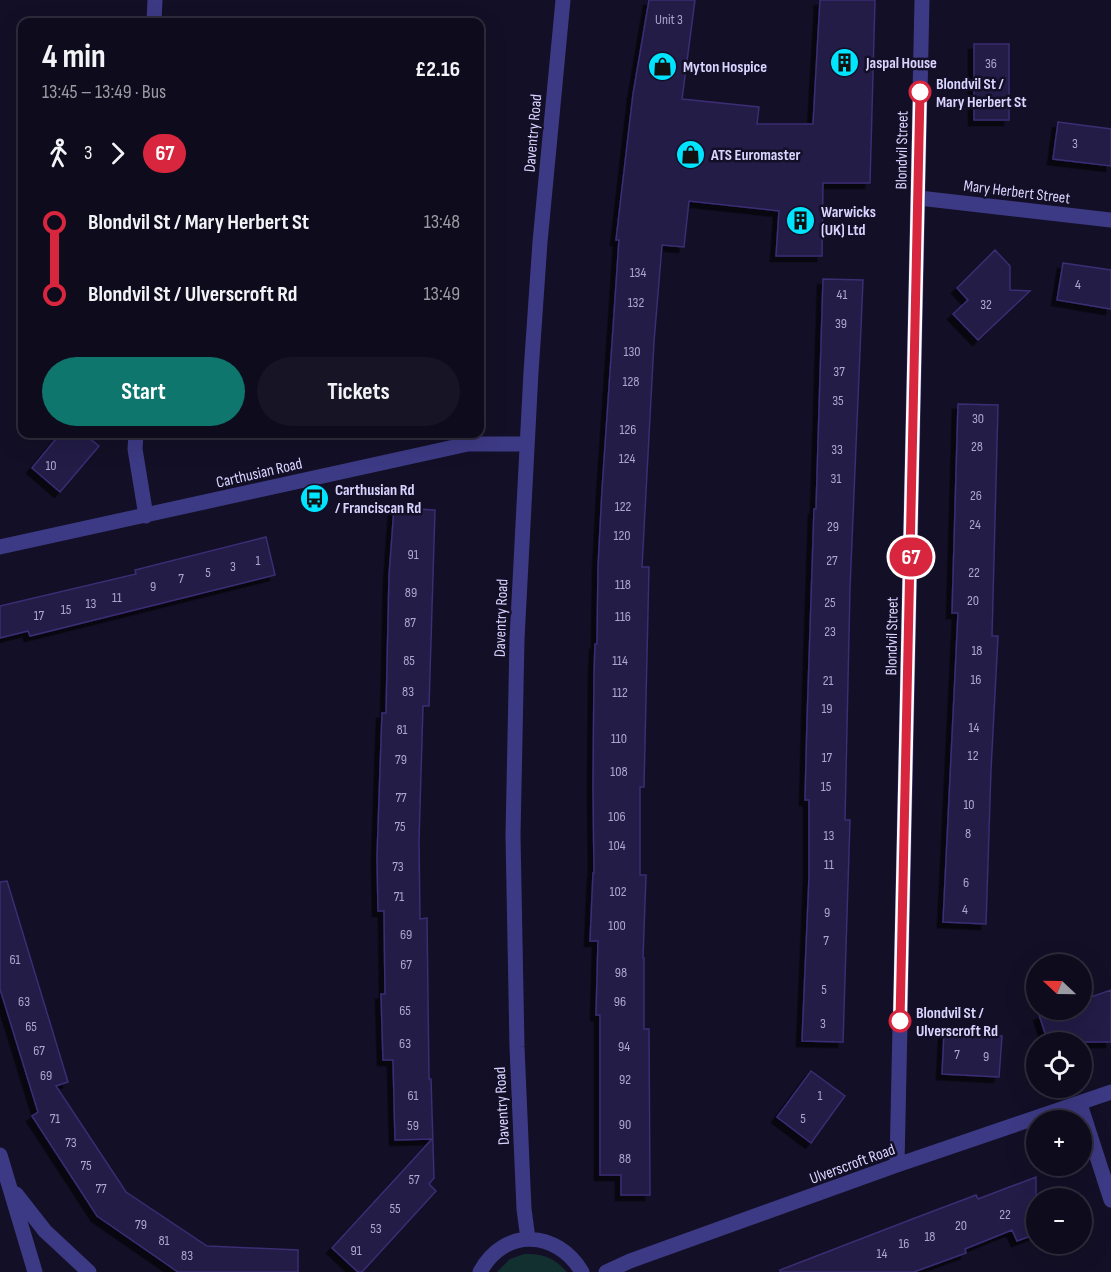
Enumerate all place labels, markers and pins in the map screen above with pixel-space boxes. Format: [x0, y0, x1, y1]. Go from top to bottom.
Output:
building icon: Jaspal House [829, 46, 861, 78]
shop icon: Myton Hospice [646, 50, 678, 82]
place label: Jaspal House [865, 54, 937, 73]
place label: Myton Hospice [683, 58, 767, 77]
place label: Blondvil St / Mary Herbert St [936, 75, 1026, 112]
marker: Blondvil St / Mary Herbert St [909, 81, 931, 103]
shop icon: ATS Euromaster [674, 138, 706, 170]
place label: ATS Euromaster [710, 146, 800, 165]
place label: Warwicks (UK) Ltd [821, 203, 876, 240]
building icon: Warwicks (UK) Ltd [784, 204, 816, 236]
place label: Carthusian Rd / Franciscan Rd [335, 481, 421, 518]
bus stop icon: Carthusian Rd / Franciscan Rd [298, 482, 330, 514]
place label: Blondvil St / Ulverscroft Rd [916, 1004, 998, 1041]
marker: Blondvil St / Ulverscroft Rd [889, 1010, 911, 1032]

